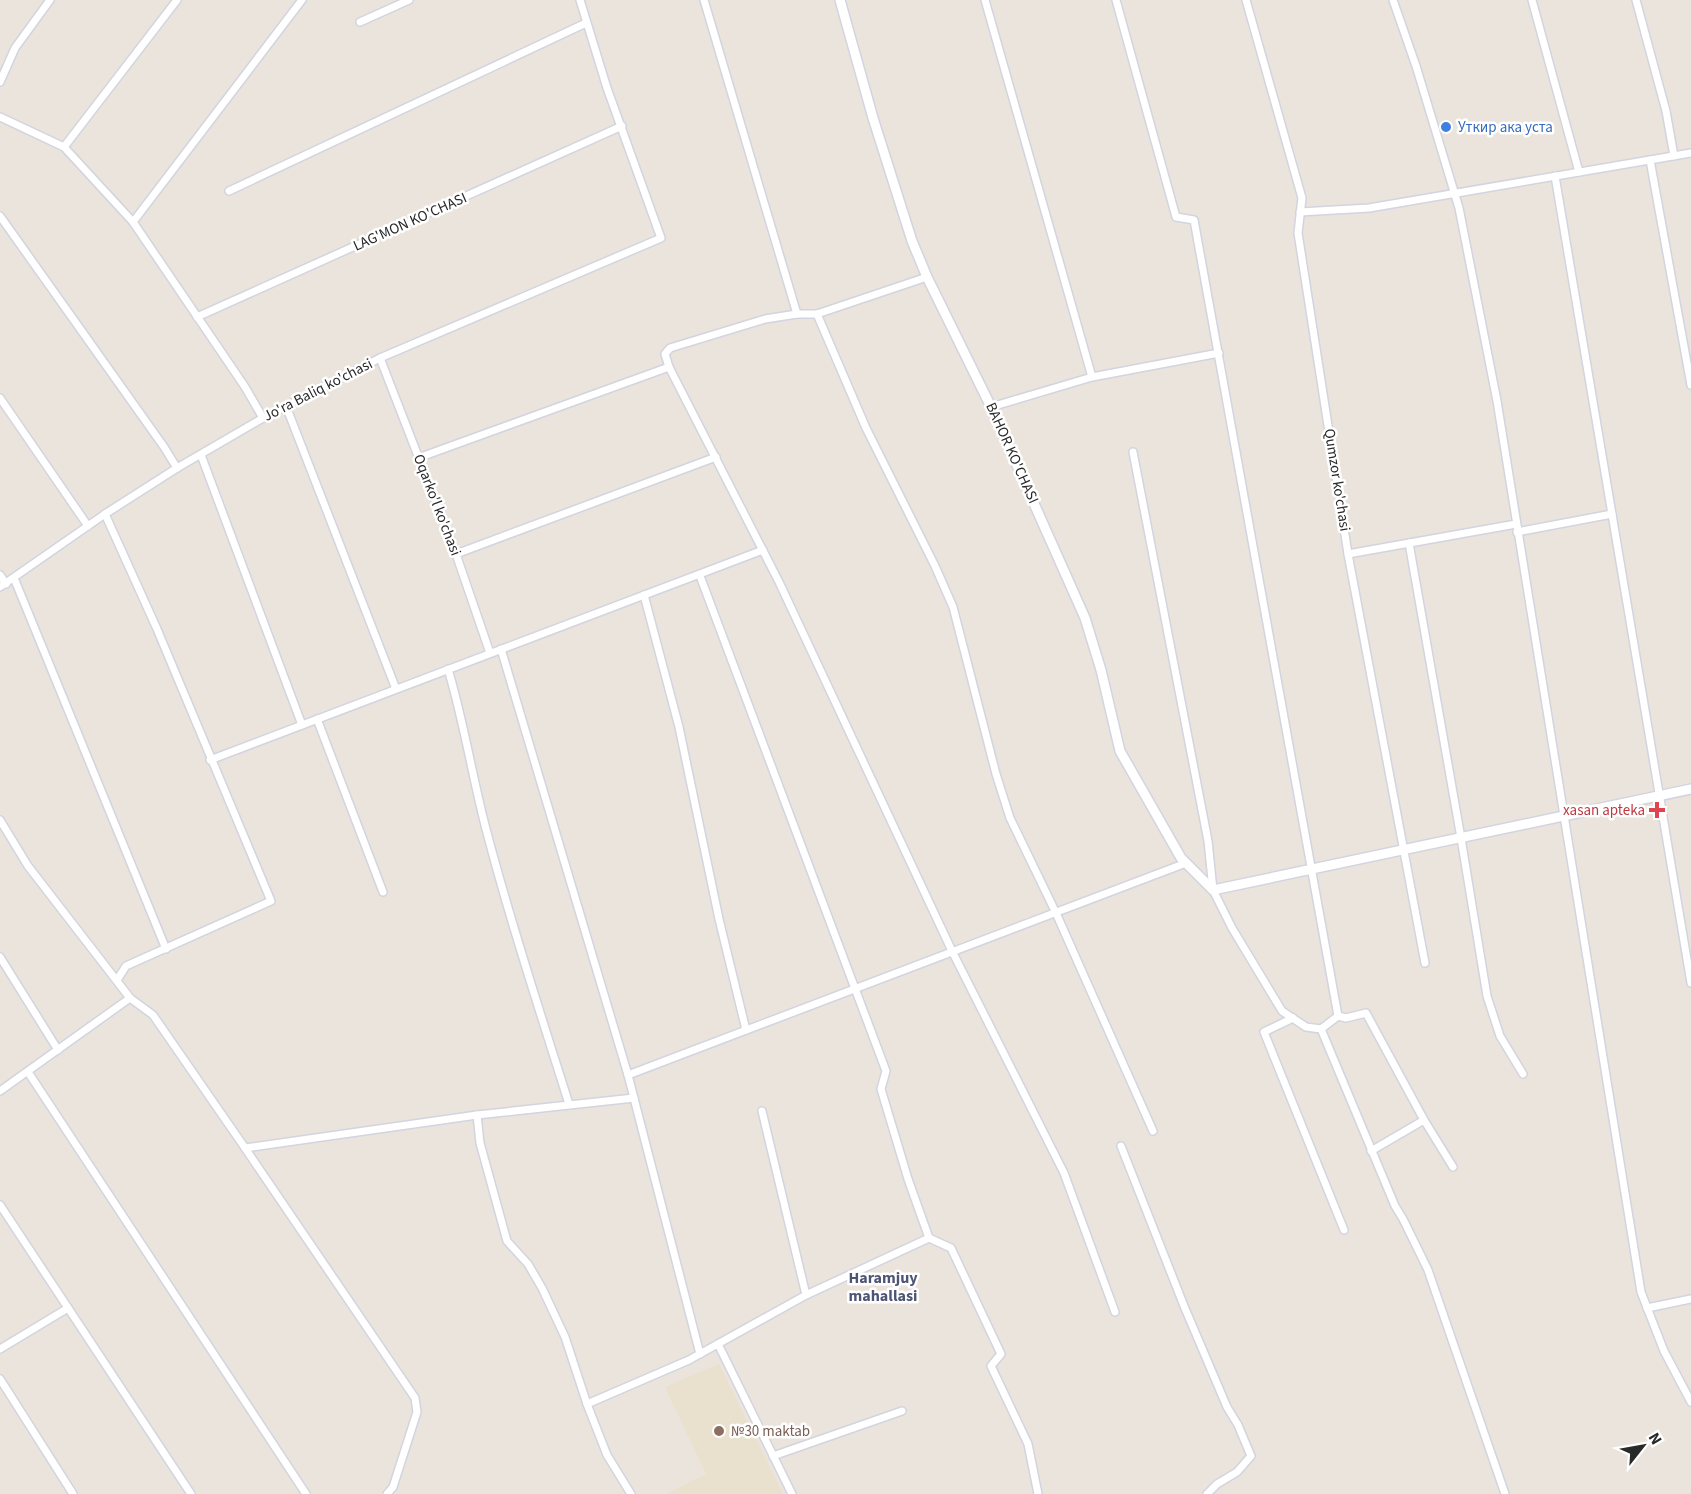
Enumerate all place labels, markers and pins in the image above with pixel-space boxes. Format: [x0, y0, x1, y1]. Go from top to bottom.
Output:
place label: Уткир ака уста [1458, 117, 1553, 138]
marker: Уткир ака уста [1439, 120, 1453, 134]
place label: xasan apteka [1563, 800, 1645, 821]
marker: xasan apteka [1650, 803, 1664, 817]
place label: №30 maktab [731, 1421, 810, 1442]
marker: №30 maktab [712, 1424, 726, 1438]

